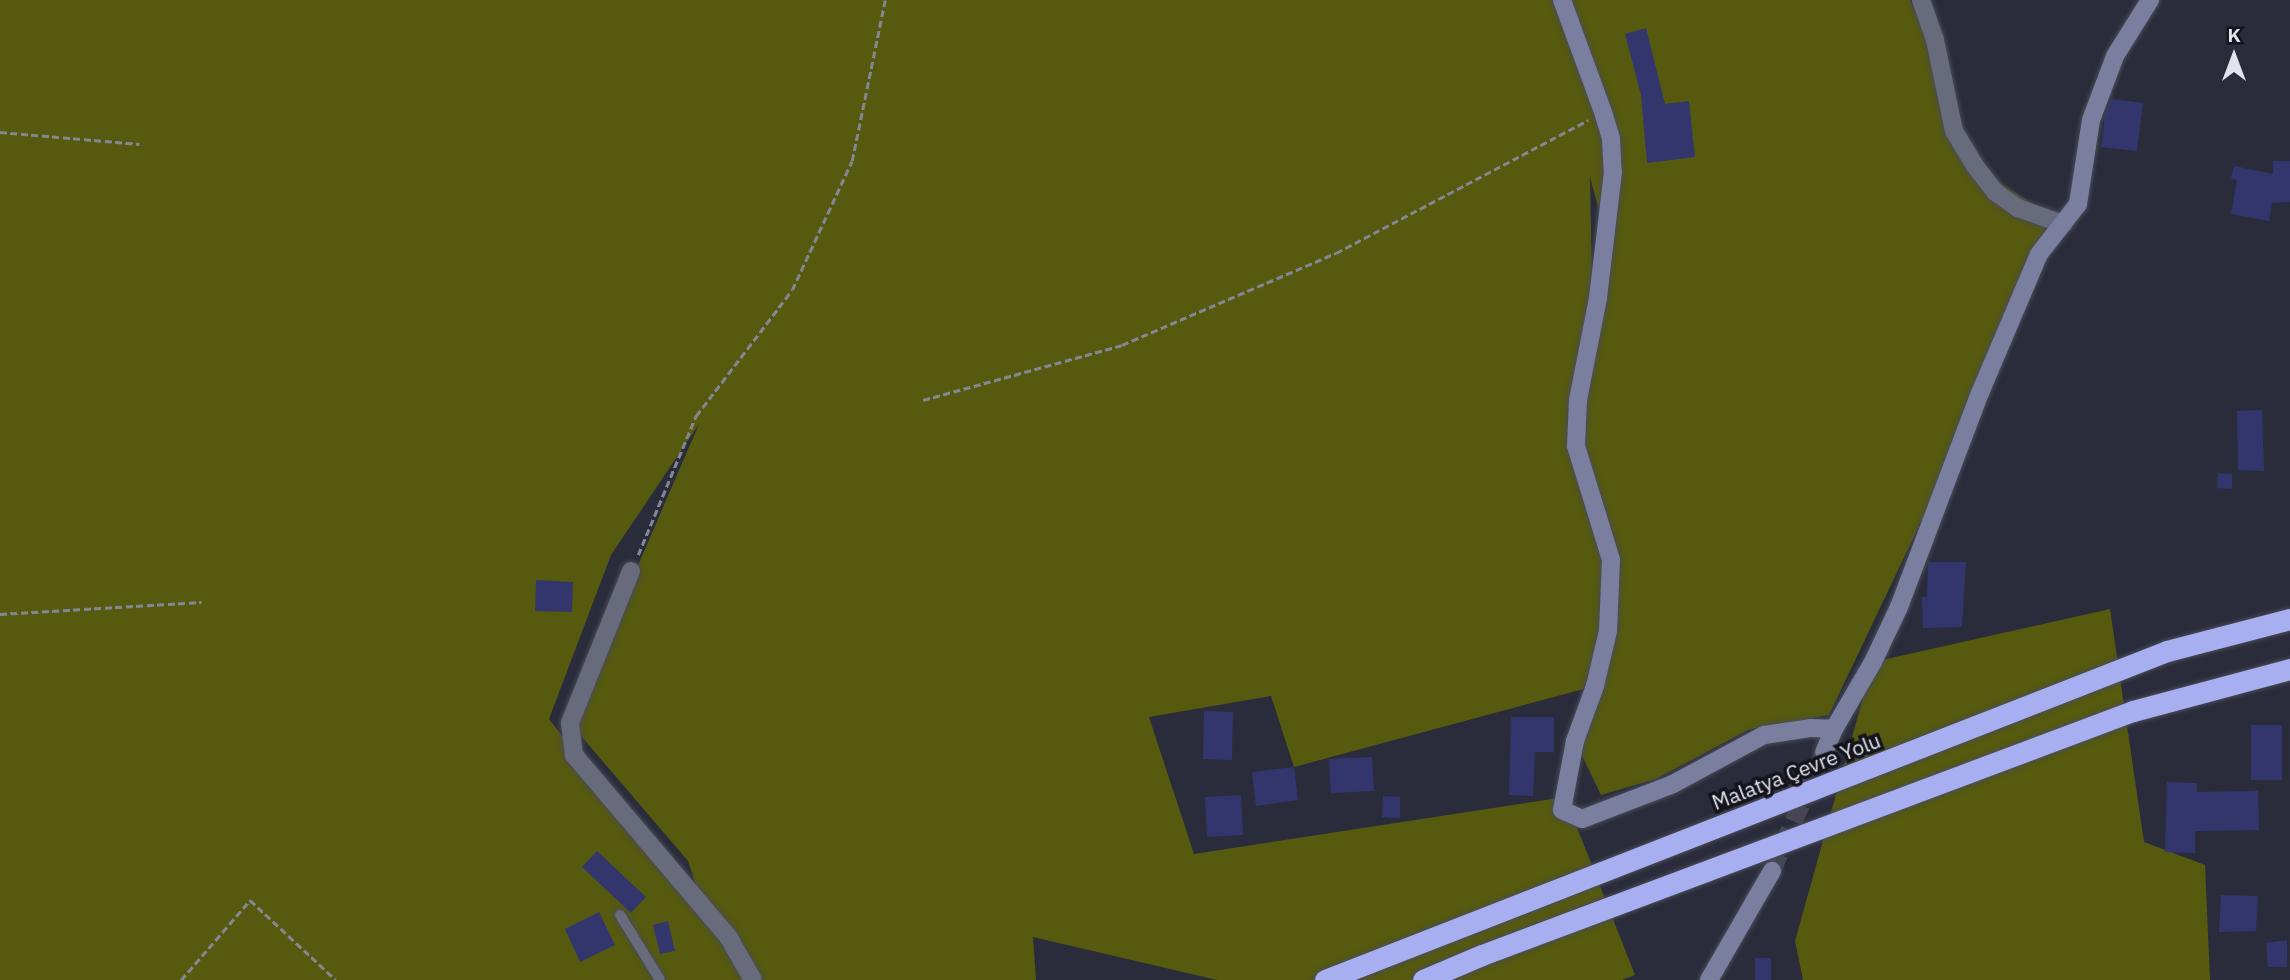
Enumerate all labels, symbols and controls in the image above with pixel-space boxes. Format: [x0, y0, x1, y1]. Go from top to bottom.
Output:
north arrow [2199, 21, 2269, 91]
text: K [2227, 23, 2241, 47]
street label: Malatya Çevre Yolu [1708, 727, 1884, 815]

